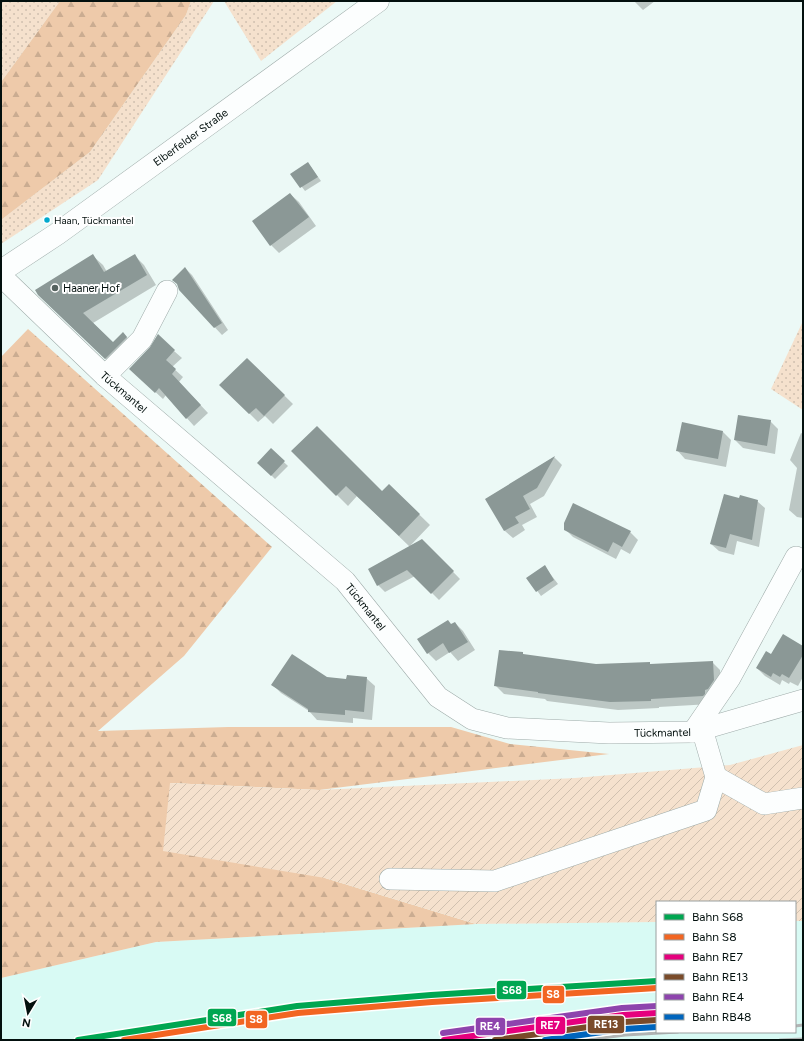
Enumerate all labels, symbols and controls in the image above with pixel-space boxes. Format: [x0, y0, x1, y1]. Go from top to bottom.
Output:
street label: Elberfelder Straße [151, 106, 231, 169]
place label: Haan, Tückmantel [54, 214, 134, 227]
marker: Haan, Tückmantel [42, 215, 52, 225]
place label: Haaner Hof [63, 282, 121, 295]
marker: Haaner Hof [50, 283, 60, 293]
street label: Tückmantel [98, 369, 149, 416]
street label: Tückmantel [342, 581, 388, 633]
street label: Tückmantel [634, 726, 691, 740]
legend [656, 901, 796, 1033]
text: Bahn S68 [692, 910, 743, 924]
text: Bahn S8 [692, 930, 737, 944]
text: Bahn RE7 [692, 950, 743, 964]
text: Bahn RE13 [692, 970, 748, 984]
line badge: S68 [496, 980, 527, 1000]
text: S68 [502, 984, 522, 997]
line badge: S8 [542, 985, 565, 1004]
text: S8 [546, 988, 560, 1001]
text: Bahn RE4 [692, 990, 744, 1004]
north arrow [8, 993, 48, 1033]
line badge: S68 [207, 1008, 237, 1027]
line badge: S8 [245, 1010, 268, 1029]
text: Bahn RB48 [692, 1010, 751, 1024]
text: S68 [212, 1012, 232, 1025]
text: S8 [249, 1013, 263, 1026]
text: N [21, 1015, 32, 1029]
line badge: RE13 [587, 1015, 625, 1034]
line badge: RE7 [535, 1016, 566, 1035]
line badge: RE4 [475, 1017, 506, 1036]
text: RE13 [594, 1018, 618, 1031]
text: RE7 [540, 1019, 560, 1032]
text: RE4 [480, 1020, 500, 1033]

